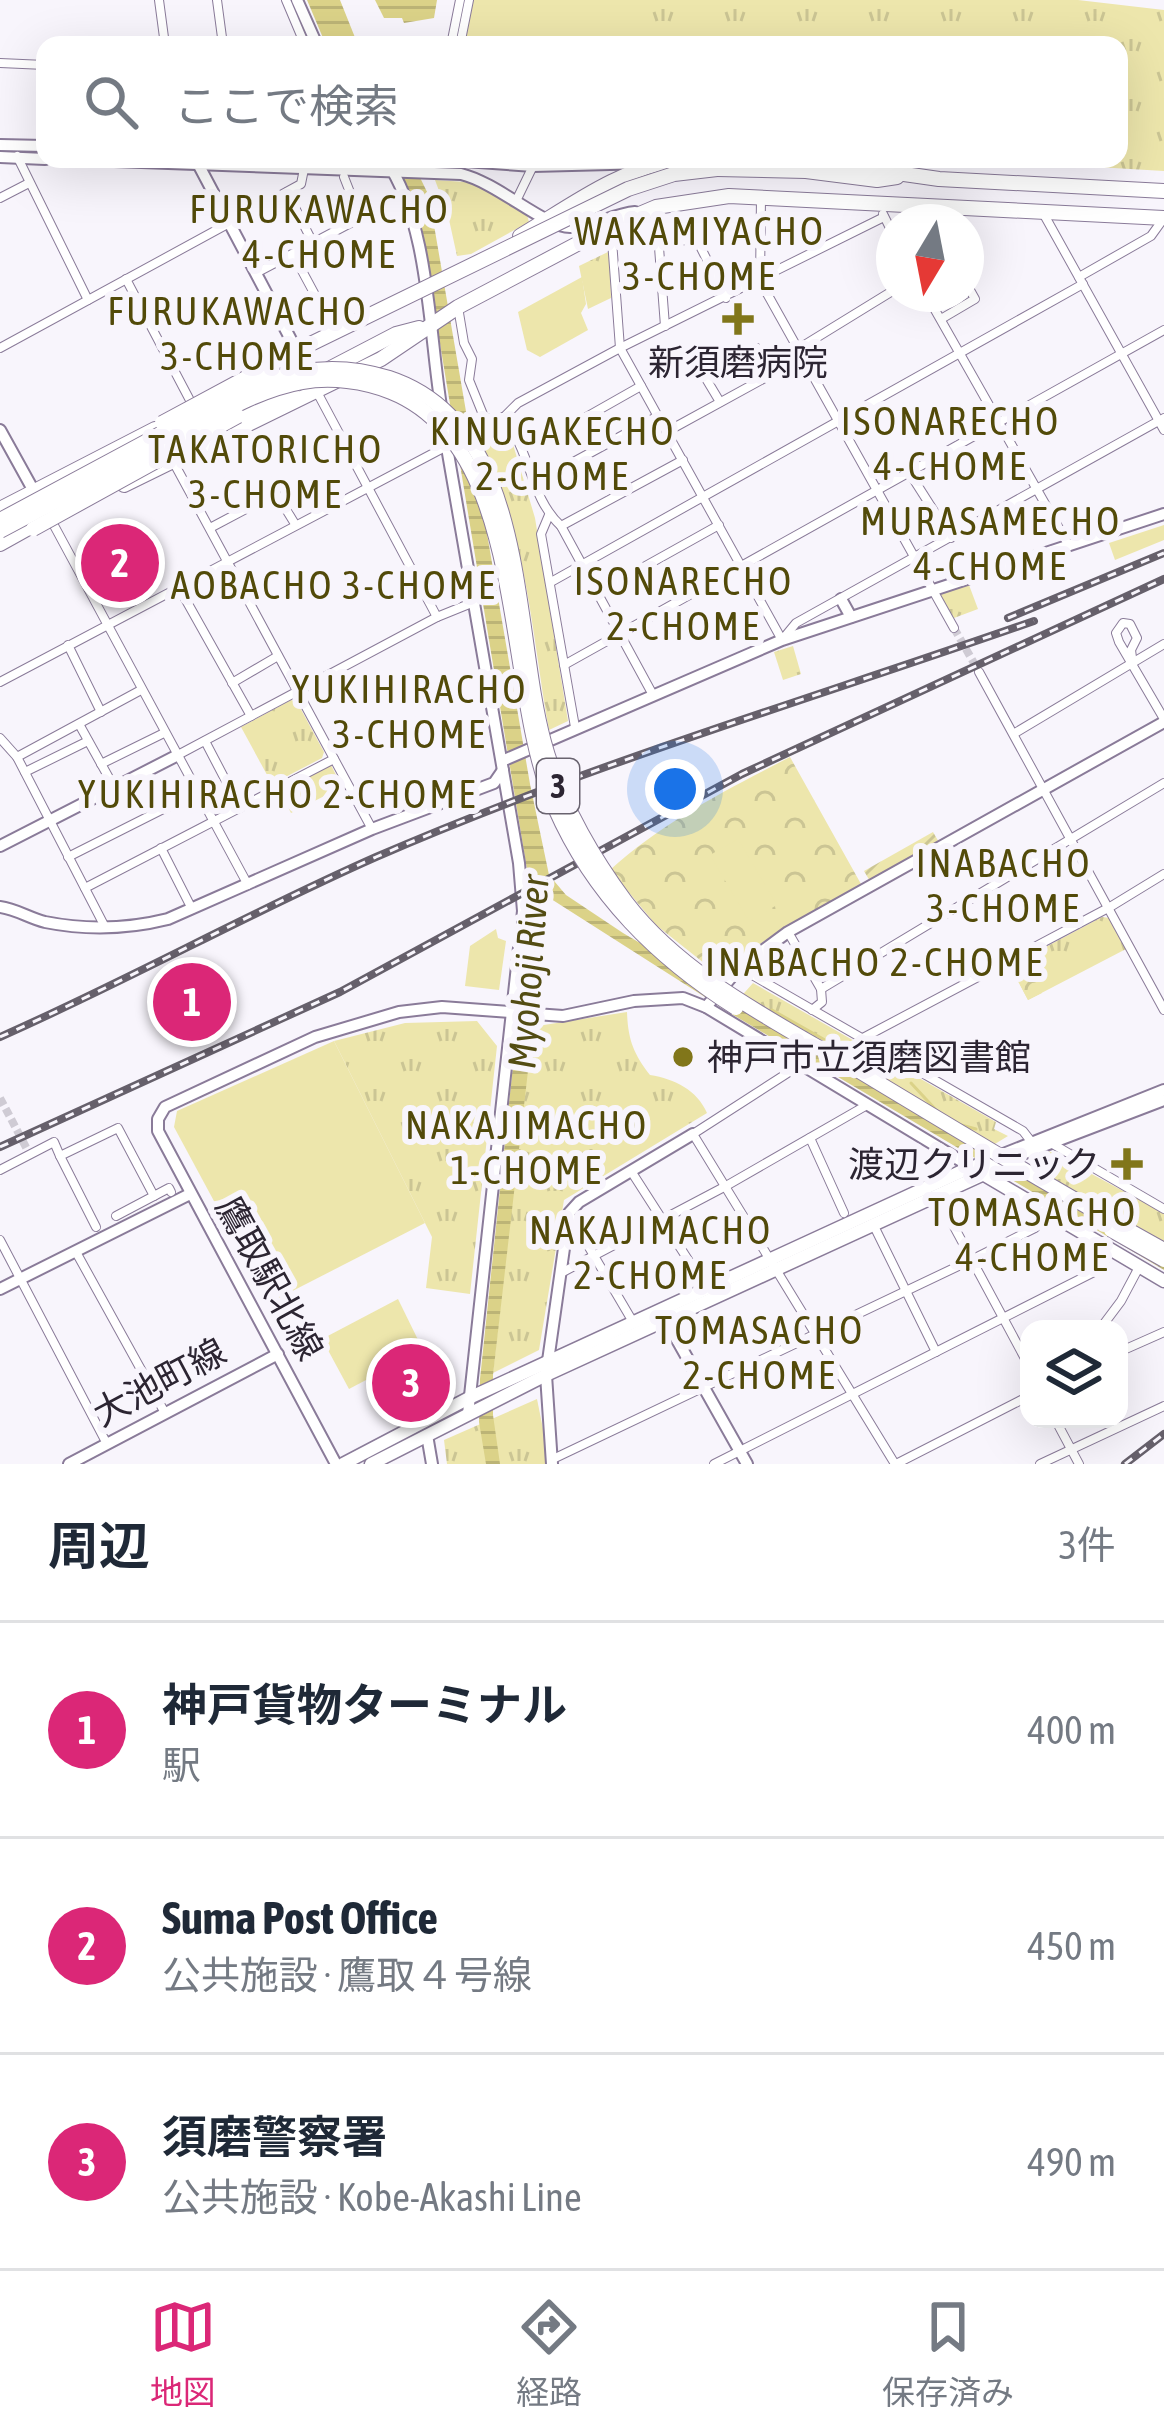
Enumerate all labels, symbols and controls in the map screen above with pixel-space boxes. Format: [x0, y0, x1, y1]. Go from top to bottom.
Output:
search box [36, 36, 1128, 168]
icon: search [78, 69, 144, 135]
text: ここで検索 [174, 80, 399, 132]
district label: FURUKAWACHO 4-CHOME [189, 187, 451, 276]
north arrow [876, 204, 984, 312]
district label: WAKAMIYACHO 3-CHOME [574, 209, 826, 298]
district label: FURUKAWACHO 3-CHOME [107, 289, 369, 378]
marker: 新須磨病院 [722, 303, 754, 335]
place label: 新須磨病院 [648, 341, 828, 383]
district label: ISONARECHO 4-CHOME [841, 399, 1061, 488]
district label: KINUGAKECHO 2-CHOME [430, 409, 676, 498]
district label: TAKATORICHO 3-CHOME [148, 427, 384, 516]
district label: MURASAMECHO 4-CHOME [860, 499, 1122, 588]
pin: 2 [81, 518, 159, 608]
district label: ISONARECHO 2-CHOME [574, 559, 794, 648]
district label: AOBACHO 3-CHOME [171, 563, 497, 607]
district label: YUKIHIRACHO 3-CHOME [292, 667, 528, 756]
road number: 3 [537, 759, 579, 813]
your location [645, 759, 705, 819]
district label: YUKIHIRACHO 2-CHOME [78, 772, 478, 816]
district label: INABACHO 3-CHOME [916, 841, 1092, 930]
water label: Myohoji River [499, 872, 557, 1070]
district label: INABACHO 2-CHOME [705, 940, 1045, 984]
pin: 1 [153, 957, 231, 1047]
place label: 神戸市立須磨図書館 [707, 1036, 1031, 1078]
marker: 神戸市立須磨図書館 [670, 1044, 696, 1070]
district label: NAKAJIMACHO 1-CHOME [405, 1103, 649, 1192]
place label: 渡辺クリニック [848, 1143, 1100, 1185]
marker: 渡辺クリニック [1111, 1148, 1143, 1180]
street label: 鷹取駅北線 [208, 1189, 332, 1367]
district label: TOMASACHO 4-CHOME [928, 1190, 1138, 1279]
district label: NAKAJIMACHO 2-CHOME [529, 1208, 773, 1297]
district label: TOMASACHO 2-CHOME [655, 1308, 865, 1397]
map controls [1020, 1320, 1128, 1428]
button: layers [1020, 1320, 1128, 1428]
street label: 大池町線 [86, 1330, 232, 1434]
pin: 3 [372, 1338, 450, 1428]
text: 周辺 [48, 1516, 150, 1575]
text: 3件 [1059, 1523, 1116, 1567]
text: 神戸貨物ターミナル [162, 1679, 567, 1731]
text: 1 [78, 1708, 96, 1752]
text: 400 m [1028, 1708, 1116, 1752]
text: 駅 [162, 1743, 201, 1787]
text: Suma Post Office [162, 1892, 438, 1944]
text: 2 [78, 1924, 96, 1968]
text: 450 m [1028, 1924, 1116, 1968]
text: 公共施設 · 鷹取４号線 [162, 1953, 532, 1997]
text: 須磨警察署 [162, 2111, 387, 2163]
text: 3 [78, 2140, 96, 2184]
text: 490 m [1028, 2140, 1116, 2184]
text: 公共施設 · Kobe-Akashi Line [162, 2175, 582, 2219]
tab: 地図 [150, 2294, 216, 2414]
tab: 経路 [516, 2294, 582, 2414]
tab: 保存済み [882, 2294, 1014, 2414]

